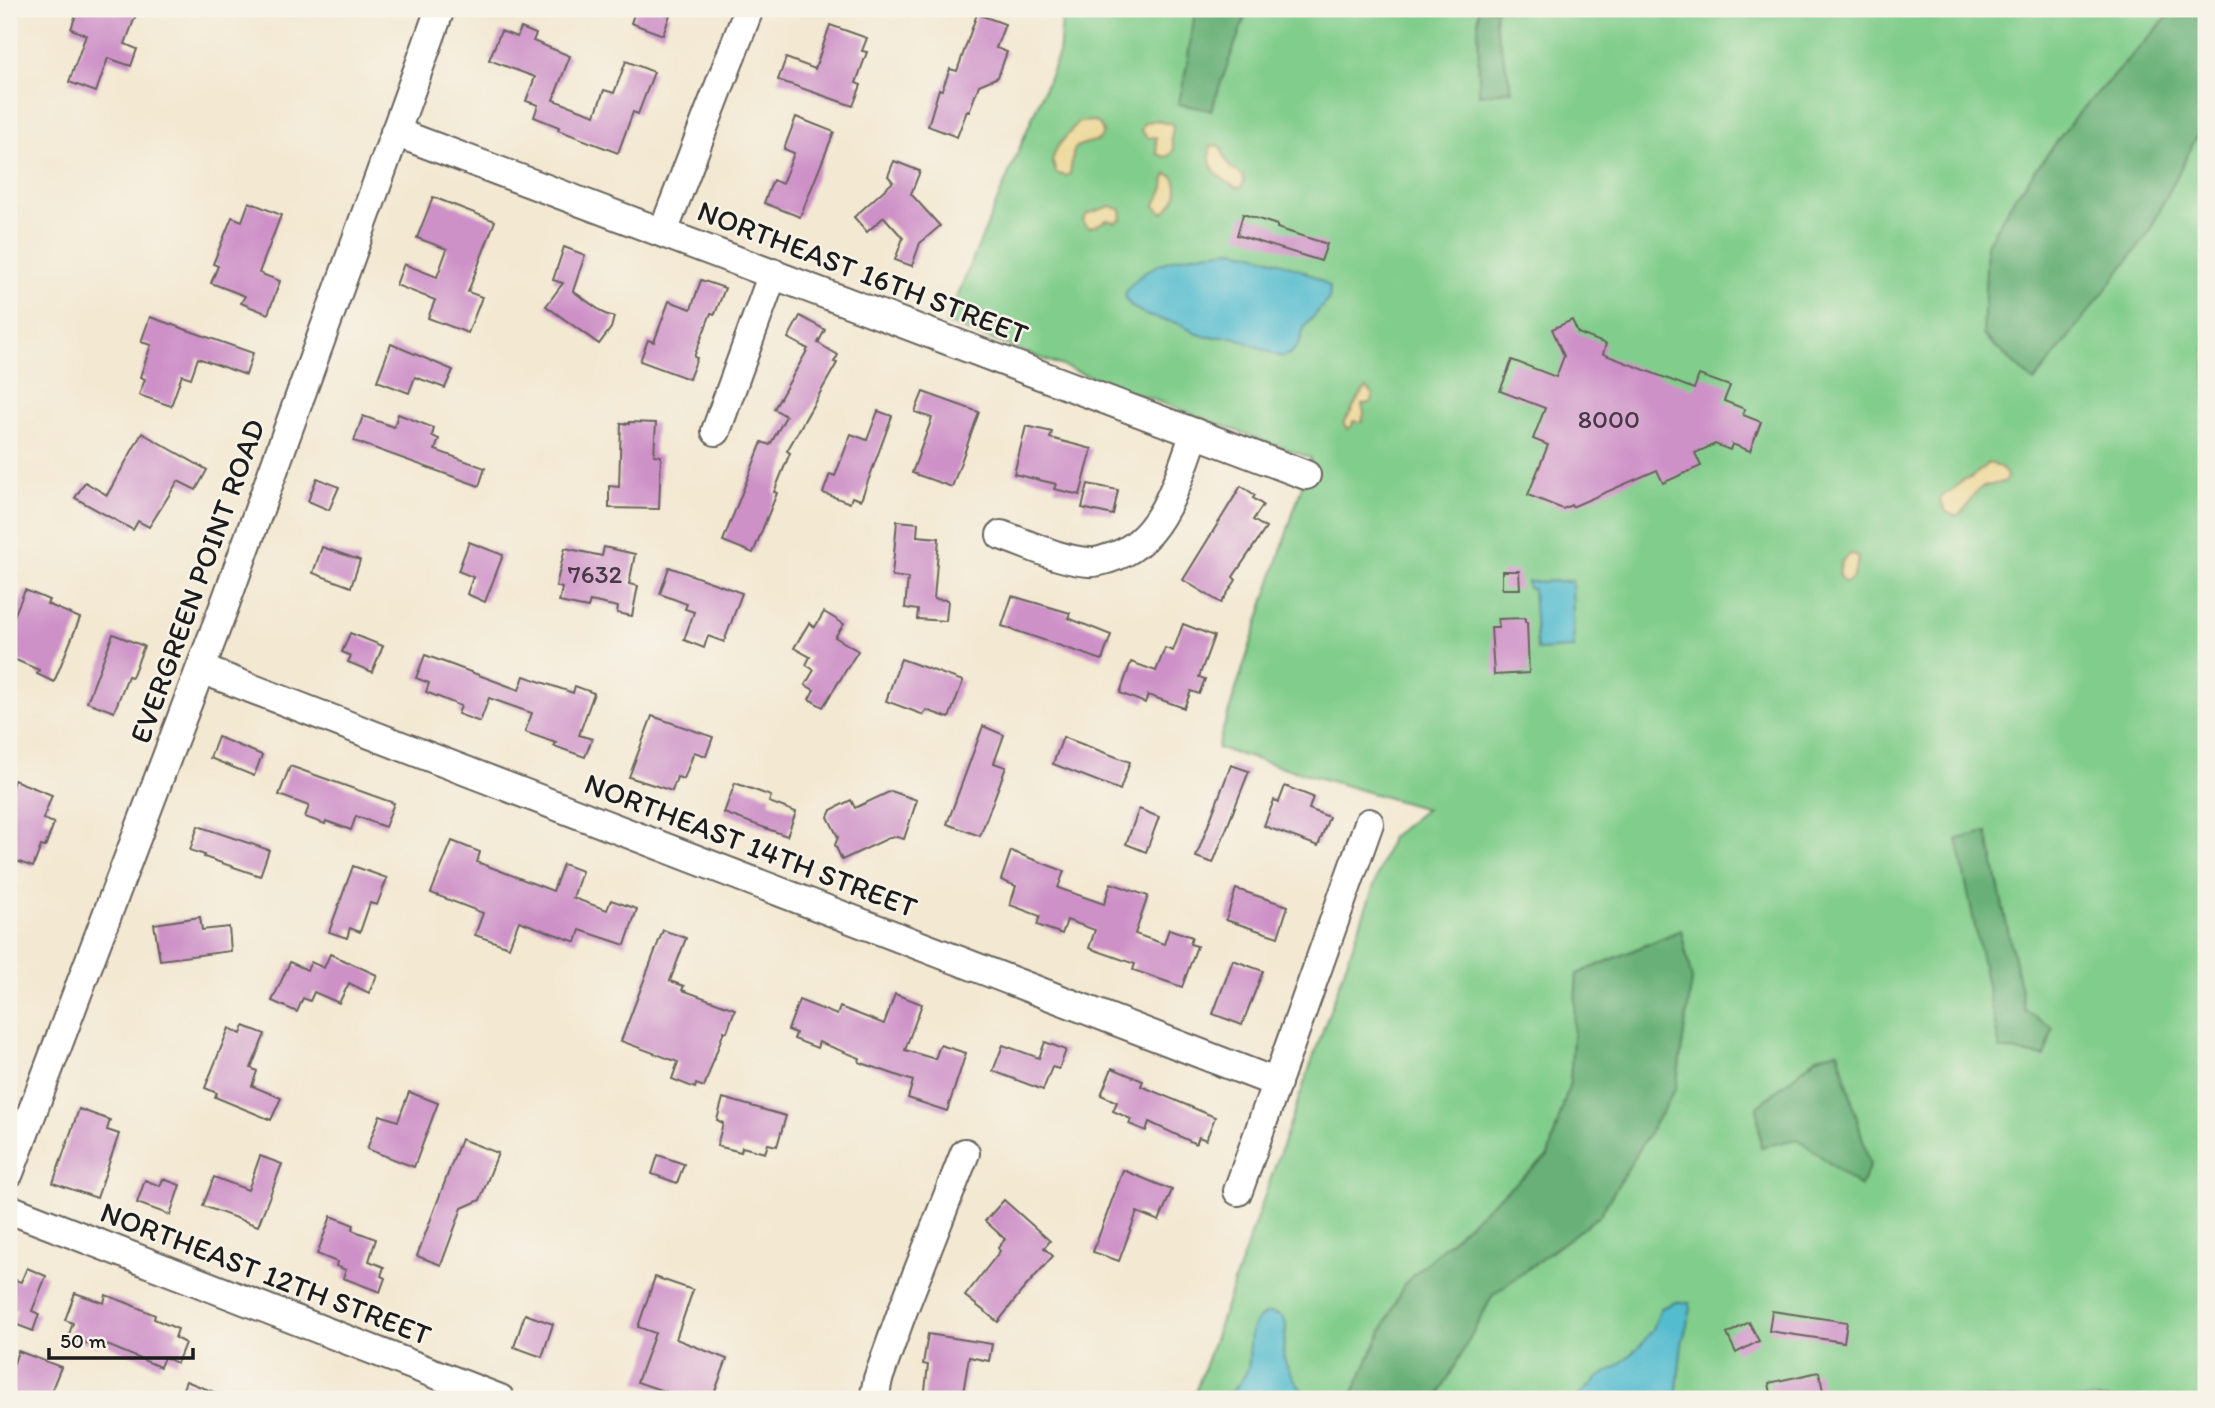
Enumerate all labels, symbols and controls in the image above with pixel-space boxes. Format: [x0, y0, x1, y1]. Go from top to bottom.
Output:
street label: NORTHEAST 16TH STREET [692, 192, 1034, 352]
house number: 8000 [1578, 403, 1640, 435]
street label: EVERGREEN POINT ROAD [121, 414, 273, 748]
house number: 7632 [568, 558, 623, 590]
street label: NORTHEAST 14TH STREET [579, 764, 923, 926]
street label: NORTHEAST 12TH STREET [95, 1193, 437, 1353]
scale bar [49, 1317, 192, 1361]
text: 50 m [60, 1328, 107, 1353]

